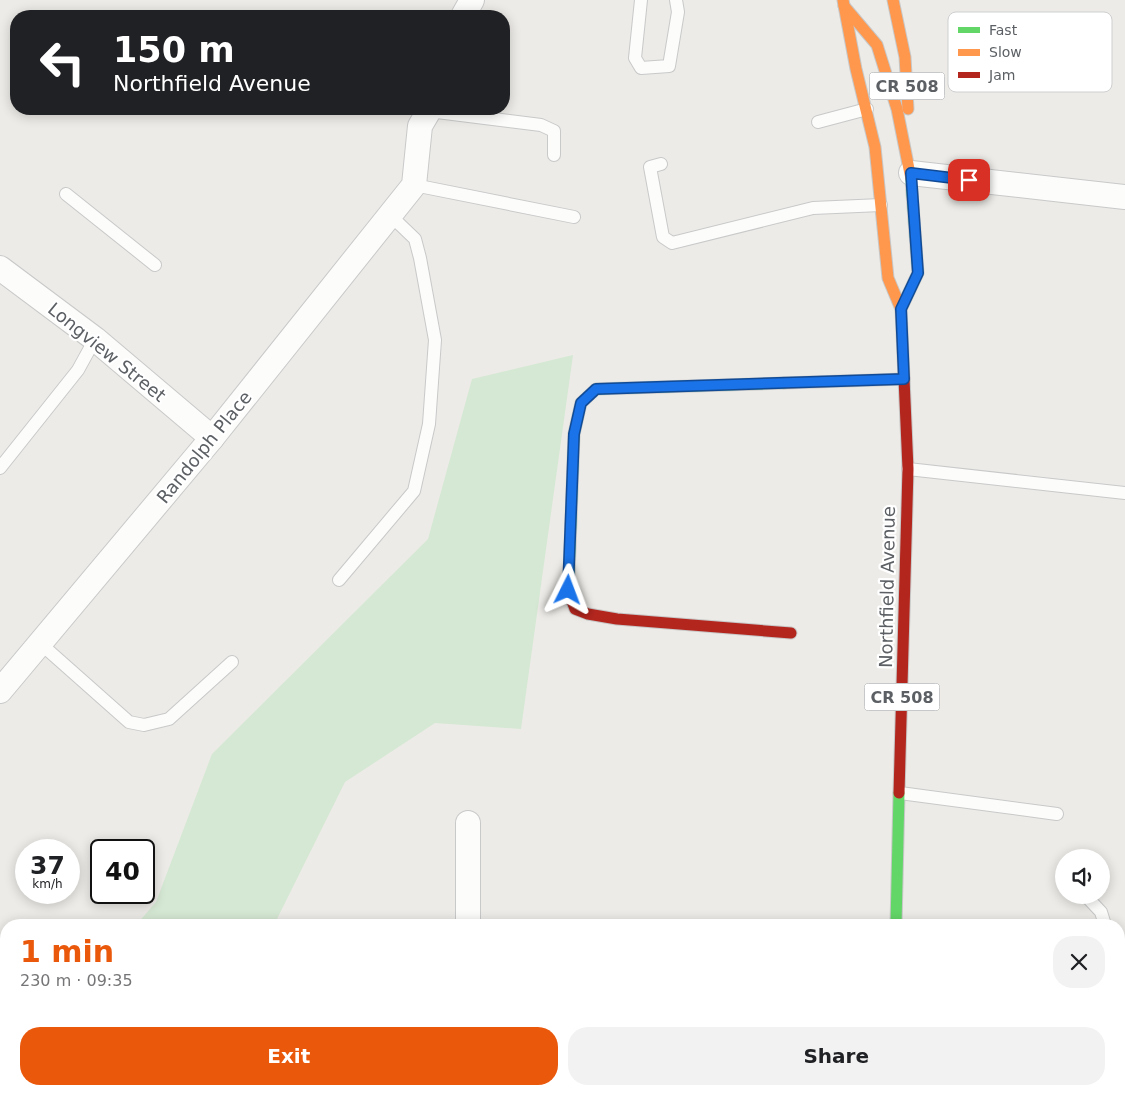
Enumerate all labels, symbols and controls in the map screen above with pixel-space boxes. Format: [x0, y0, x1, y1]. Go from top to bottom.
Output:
legend [948, 12, 1112, 92]
text: Fast [989, 22, 1018, 38]
icon: left [30, 30, 95, 95]
text: 150 m [113, 30, 235, 70]
text: Slow [989, 44, 1022, 60]
text: Jam [988, 67, 1015, 83]
text: Northfield Avenue [113, 71, 311, 96]
road number: CR 508 [870, 72, 944, 100]
pin [948, 159, 990, 201]
icon: arrive [955, 166, 983, 194]
street label: Longview Street [44, 298, 170, 406]
street label: Randolph Place [152, 387, 256, 507]
street label: Northfield Avenue [875, 506, 899, 668]
position arrow [541, 563, 593, 615]
road number: CR 508 [864, 684, 940, 710]
speed limit sign: 40 [90, 839, 155, 904]
map controls [1055, 849, 1110, 904]
button: sound [1055, 849, 1110, 904]
text: 37 [30, 851, 65, 880]
text: km/h [32, 877, 63, 891]
text: 1 min [20, 934, 114, 969]
button: close [1053, 936, 1105, 988]
text: 230 m · 09:35 [20, 971, 133, 990]
button: Exit [20, 1027, 558, 1085]
button: Share [568, 1027, 1105, 1085]

